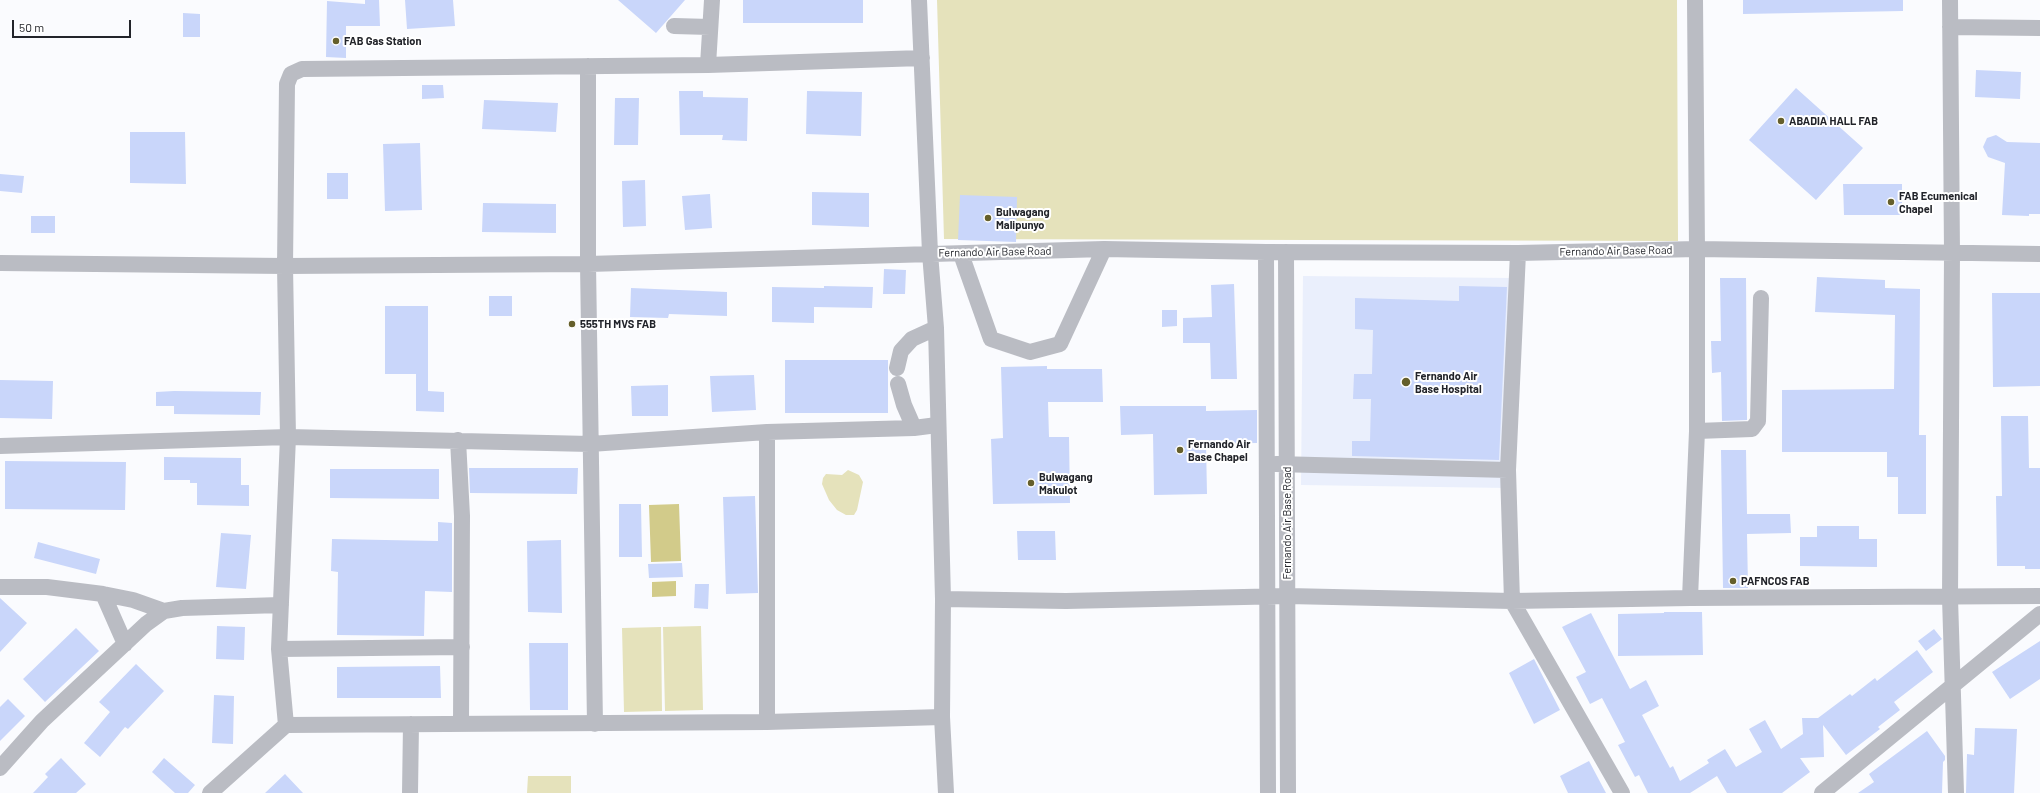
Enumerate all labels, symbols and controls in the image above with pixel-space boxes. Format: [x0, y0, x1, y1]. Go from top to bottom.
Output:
scale bar [14, 12, 133, 38]
text: 50 m [19, 20, 44, 34]
place label: FAB Gas Station [344, 34, 421, 48]
marker: FAB Gas Station [331, 36, 341, 46]
place label: ABADIA HALL FAB [1789, 114, 1878, 128]
marker: ABADIA HALL FAB [1776, 116, 1786, 126]
place label: FAB Ecumenical Chapel [1899, 189, 1977, 215]
marker: FAB Ecumenical Chapel [1886, 197, 1896, 207]
place label: Bulwagang Malipunyo [996, 205, 1050, 231]
marker: Bulwagang Malipunyo [983, 213, 993, 223]
street label: Fernando Air Base Road [1559, 243, 1673, 259]
street label: Fernando Air Base Road [938, 244, 1052, 260]
place label: 555TH MVS FAB [580, 317, 656, 331]
marker: 555TH MVS FAB [567, 319, 577, 329]
place label: Fernando Air Base Hospital [1415, 369, 1482, 395]
marker: Fernando Air Base Hospital [1400, 376, 1412, 388]
place label: Fernando Air Base Chapel [1188, 437, 1251, 463]
marker: Fernando Air Base Chapel [1175, 445, 1185, 455]
street label: Fernando Air Base Road [1280, 466, 1294, 580]
place label: Bulwagang Makulot [1039, 470, 1093, 496]
marker: Bulwagang Makulot [1026, 478, 1036, 488]
place label: PAFNCOS FAB [1741, 574, 1810, 588]
marker: PAFNCOS FAB [1728, 576, 1738, 586]

